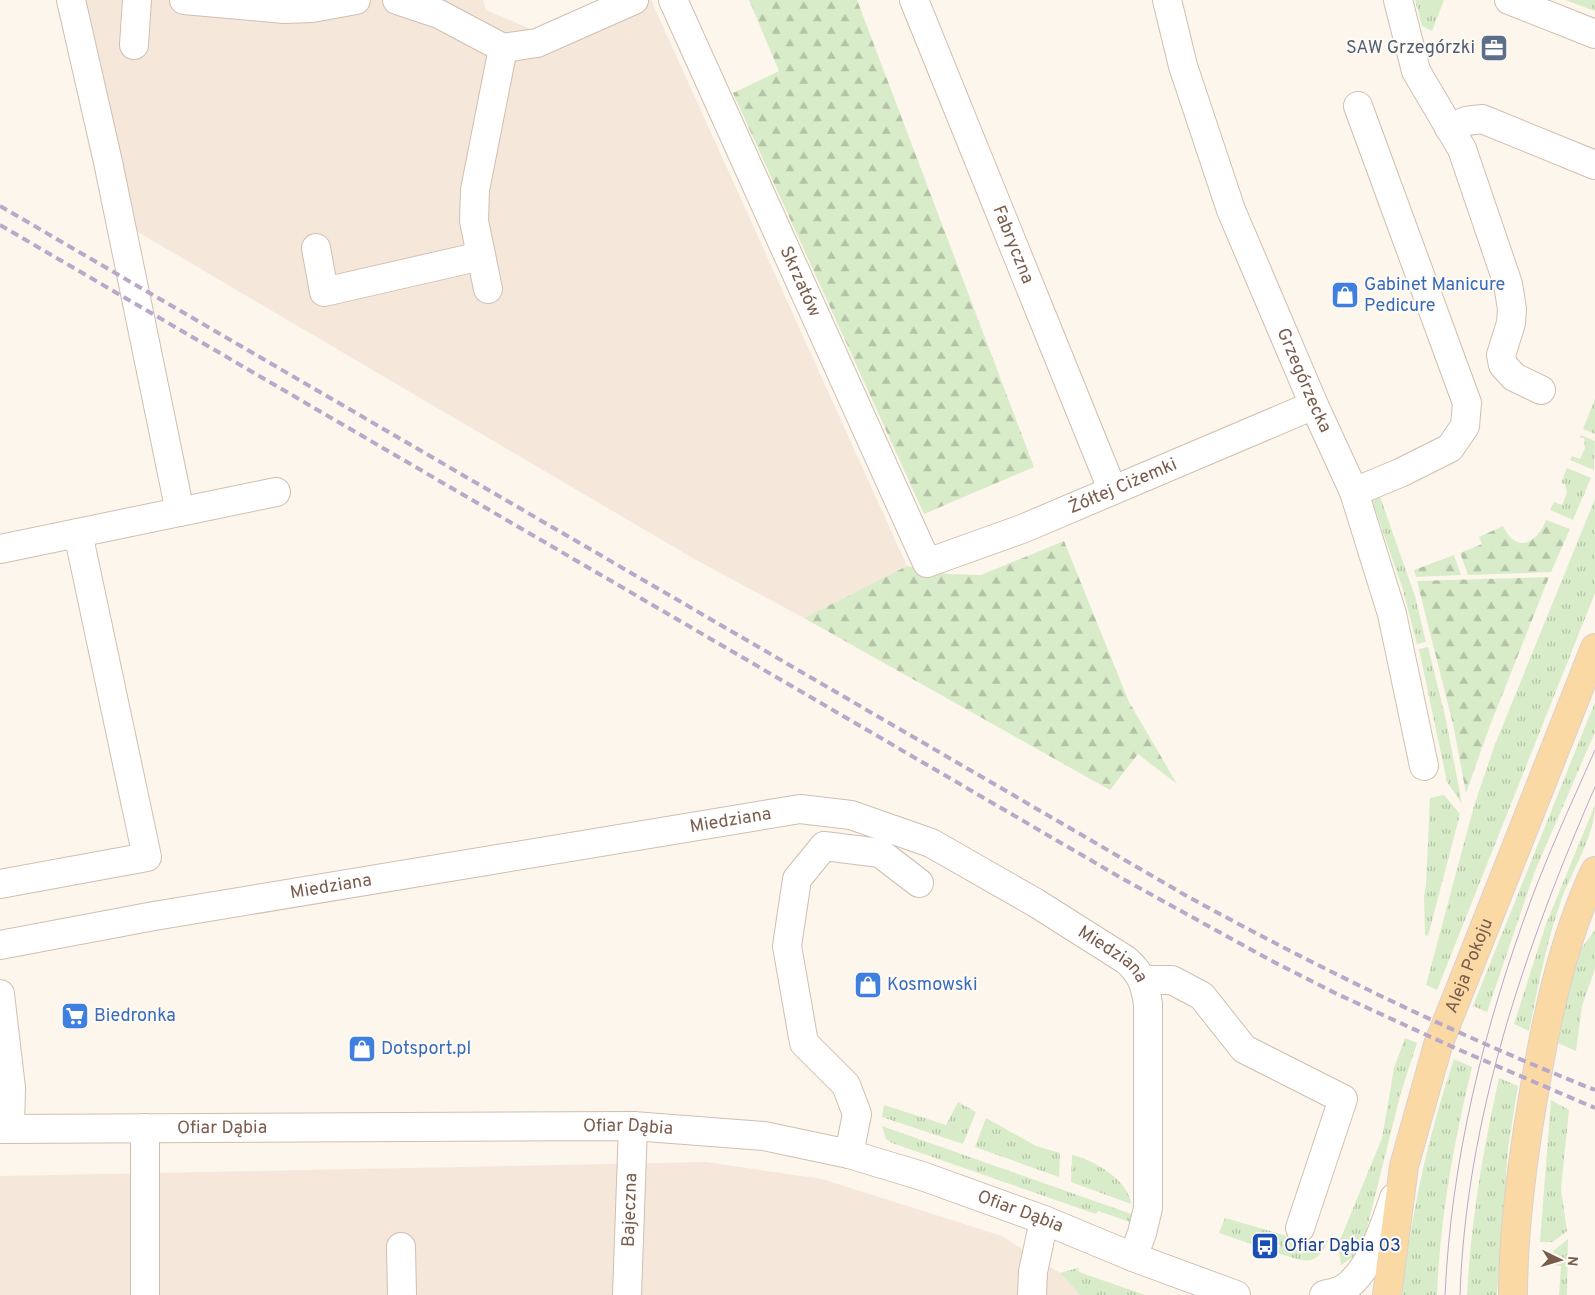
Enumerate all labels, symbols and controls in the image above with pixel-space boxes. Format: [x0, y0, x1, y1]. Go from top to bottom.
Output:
office icon: SAW Grzegórzki [1479, 33, 1509, 63]
place label: SAW Grzegórzki [1346, 37, 1475, 60]
street label: Fabryczna [987, 202, 1039, 287]
street label: Skrzatów [774, 243, 826, 321]
place label: Gabinet Manicure Pedicure [1364, 274, 1505, 318]
shop icon: Gabinet Manicure Pedicure [1330, 280, 1360, 310]
street label: Grzegórzecka [1271, 325, 1337, 436]
street label: Żółtej Ciżemki [1064, 453, 1180, 519]
street label: Miedziana [688, 802, 773, 839]
street label: Miedziana [288, 869, 373, 905]
street label: Aleja Pokoju [1440, 915, 1498, 1017]
street label: Miedziana [1073, 921, 1153, 987]
shop icon: Kosmowski [853, 970, 883, 1000]
place label: Kosmowski [887, 974, 977, 997]
supermarket icon: Biedronka [60, 1001, 90, 1031]
place label: Biedronka [94, 1005, 176, 1028]
shop icon: Dotsport.pl [347, 1034, 377, 1064]
place label: Dotsport.pl [381, 1038, 471, 1061]
street label: Ofiar Dąbia [583, 1114, 674, 1141]
street label: Ofiar Dąbia [177, 1116, 267, 1140]
street label: Bajeczna [617, 1173, 643, 1248]
street label: Ofiar Dąbia [974, 1185, 1067, 1238]
bus stop icon: Ofiar Dąbia 03 [1250, 1231, 1280, 1261]
place label: Ofiar Dąbia 03 [1284, 1235, 1401, 1258]
north arrow [1535, 1235, 1585, 1285]
text: N [1563, 1255, 1580, 1267]

